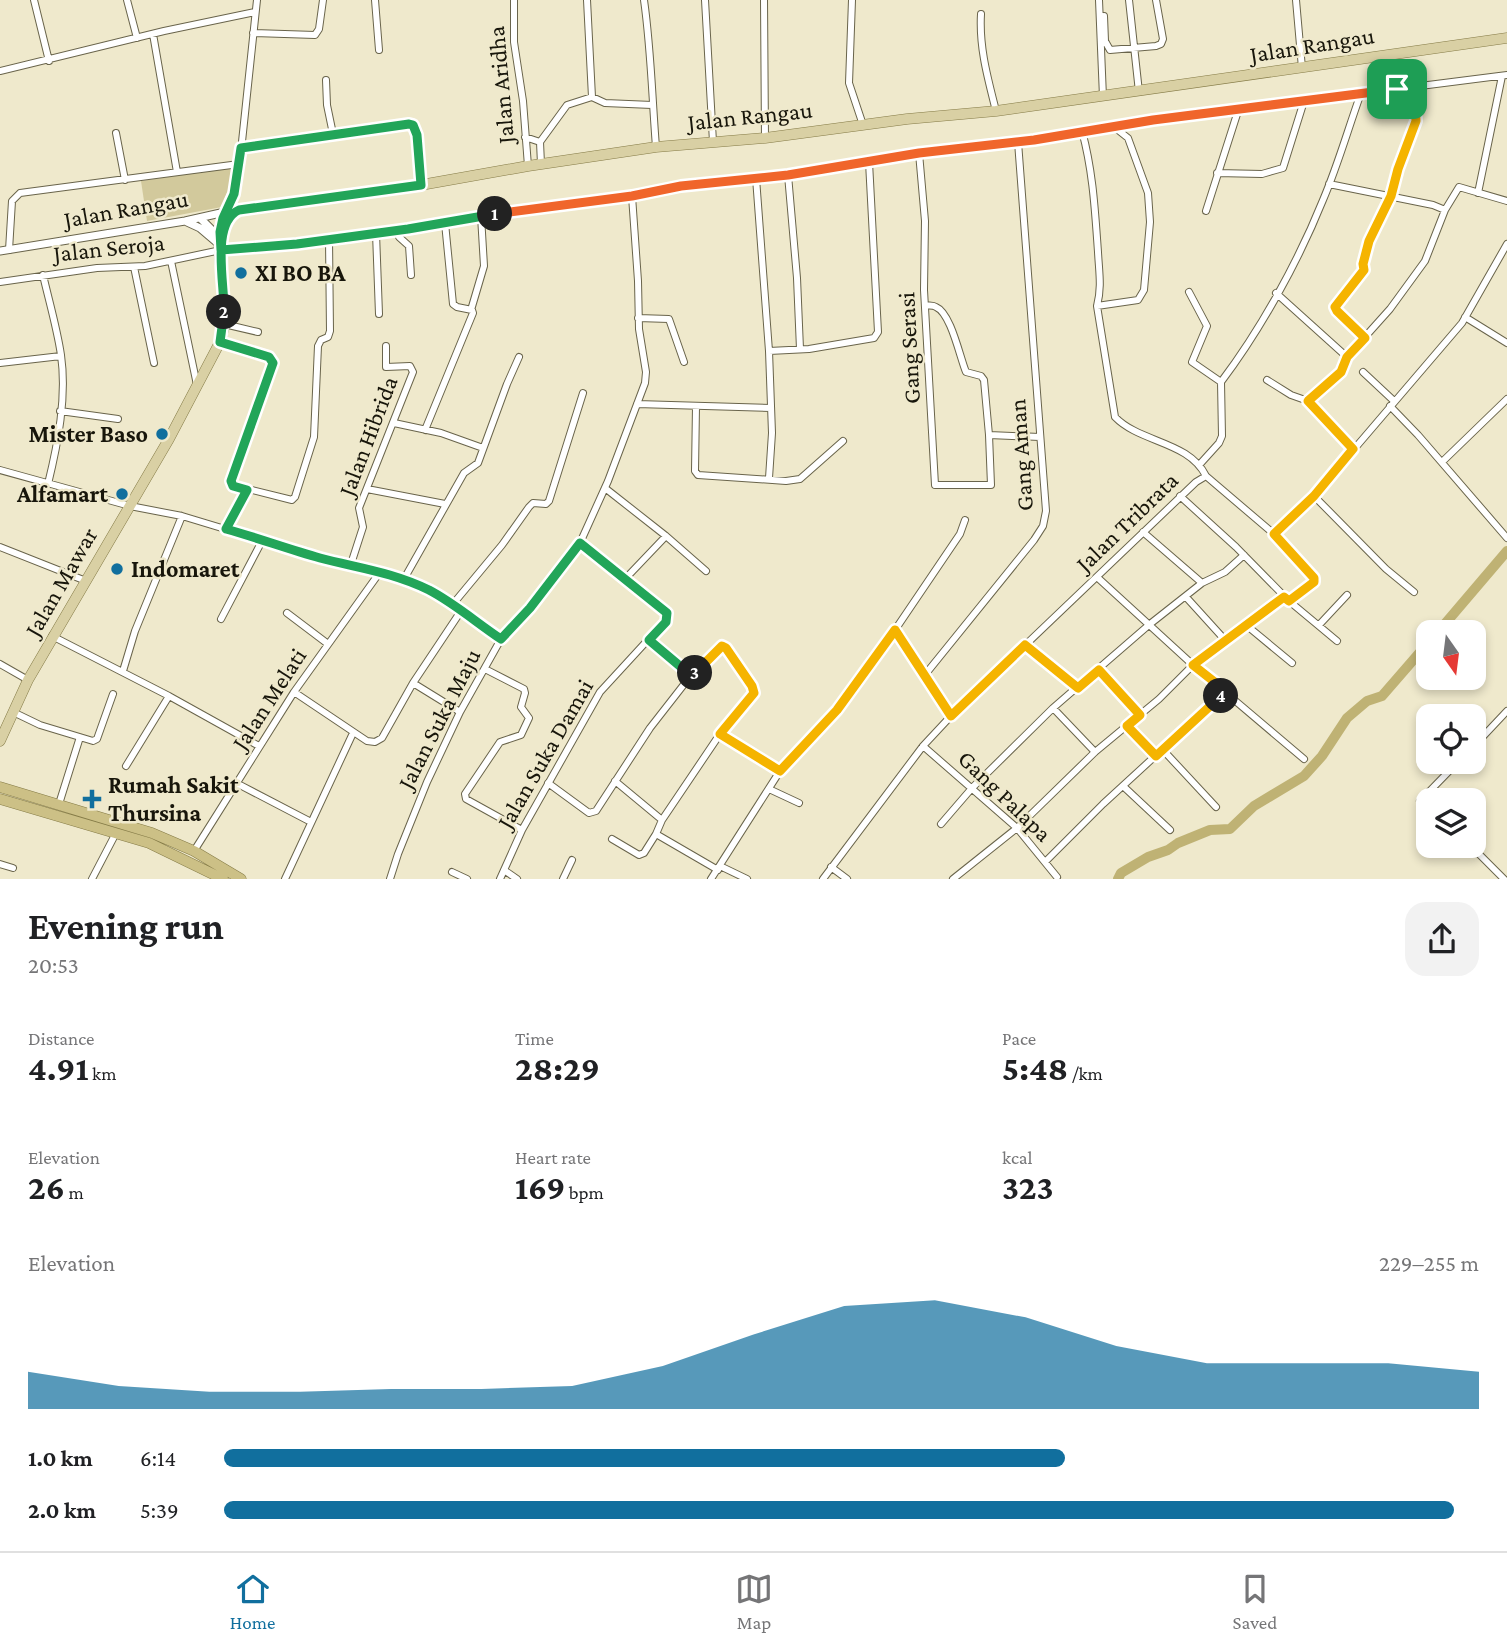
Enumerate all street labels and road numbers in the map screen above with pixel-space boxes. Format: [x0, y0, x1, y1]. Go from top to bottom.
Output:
street label: Jalan Rangau [1246, 21, 1376, 68]
street label: Jalan Aridha [482, 25, 519, 147]
street label: Jalan Rangau [684, 95, 814, 136]
street label: Jalan Rangau [60, 184, 190, 233]
street label: Jalan Seroja [50, 228, 166, 267]
street label: Gang Serasi [892, 291, 925, 405]
street label: Jalan Hibrida [332, 372, 403, 501]
street label: Gang Aman [1003, 398, 1038, 512]
street label: Jalan Tribrata [1069, 466, 1183, 578]
street label: Jalan Mawar [18, 522, 103, 643]
street label: Jalan Melati [225, 643, 311, 756]
street label: Jalan Suka Maju [391, 644, 486, 795]
street label: Jalan Suka Damai [490, 674, 598, 835]
street label: Gang Palapa [953, 745, 1058, 847]

